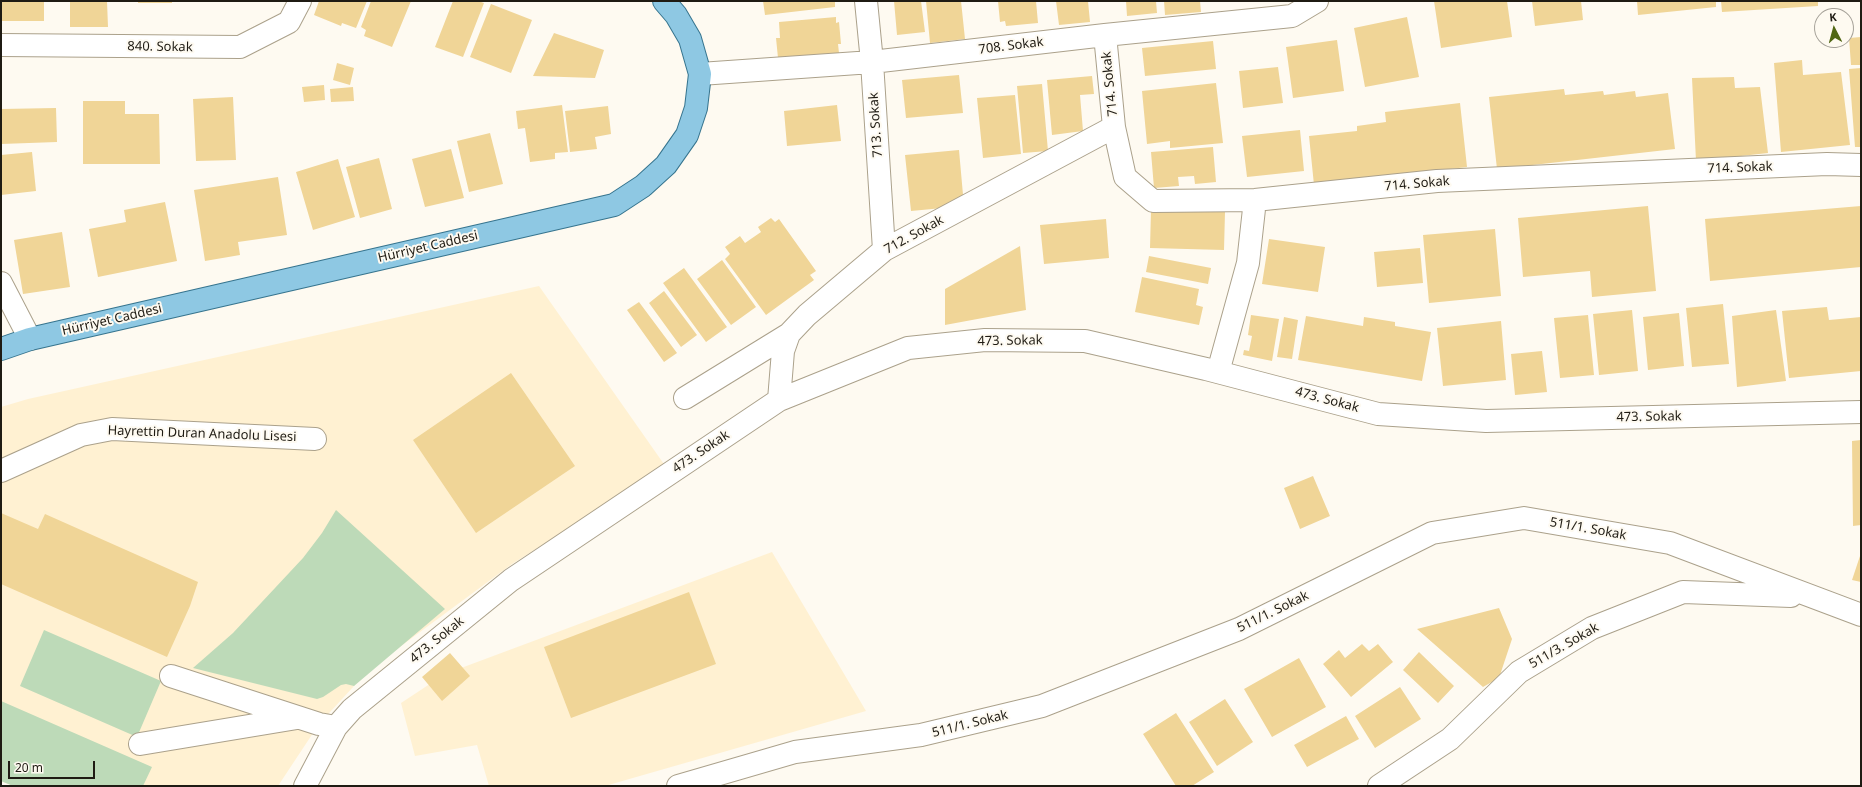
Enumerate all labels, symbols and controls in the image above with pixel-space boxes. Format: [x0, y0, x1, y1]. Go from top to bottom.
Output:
north arrow [1814, 8, 1854, 48]
text: K [1828, 9, 1837, 24]
street label: 708. Sokak [978, 34, 1044, 58]
street label: 840. Sokak [127, 39, 193, 55]
street label: 714. Sokak [1099, 51, 1121, 117]
street label: 713. Sokak [866, 92, 886, 158]
street label: 714. Sokak [1707, 159, 1773, 177]
street label: 714. Sokak [1384, 173, 1450, 195]
street label: 712. Sokak [882, 212, 946, 258]
street label: Hürriyet Caddesi [376, 228, 480, 266]
street label: Hürriyet Caddesi [60, 301, 164, 339]
street label: 473. Sokak [977, 333, 1043, 349]
street label: 473. Sokak [1293, 384, 1361, 416]
street label: 473. Sokak [1616, 409, 1682, 425]
street label: Hayrettin Duran Anadolu Lisesi [107, 423, 297, 445]
street label: 473. Sokak [670, 427, 732, 477]
street label: 511/1. Sokak [1548, 515, 1628, 543]
street label: 511/1. Sokak [1235, 588, 1311, 636]
street label: 473. Sokak [407, 613, 467, 667]
street label: 511/3. Sokak [1526, 620, 1602, 672]
street label: 511/1. Sokak [930, 707, 1010, 741]
scale bar [10, 753, 97, 779]
text: 20 m [15, 759, 43, 776]

